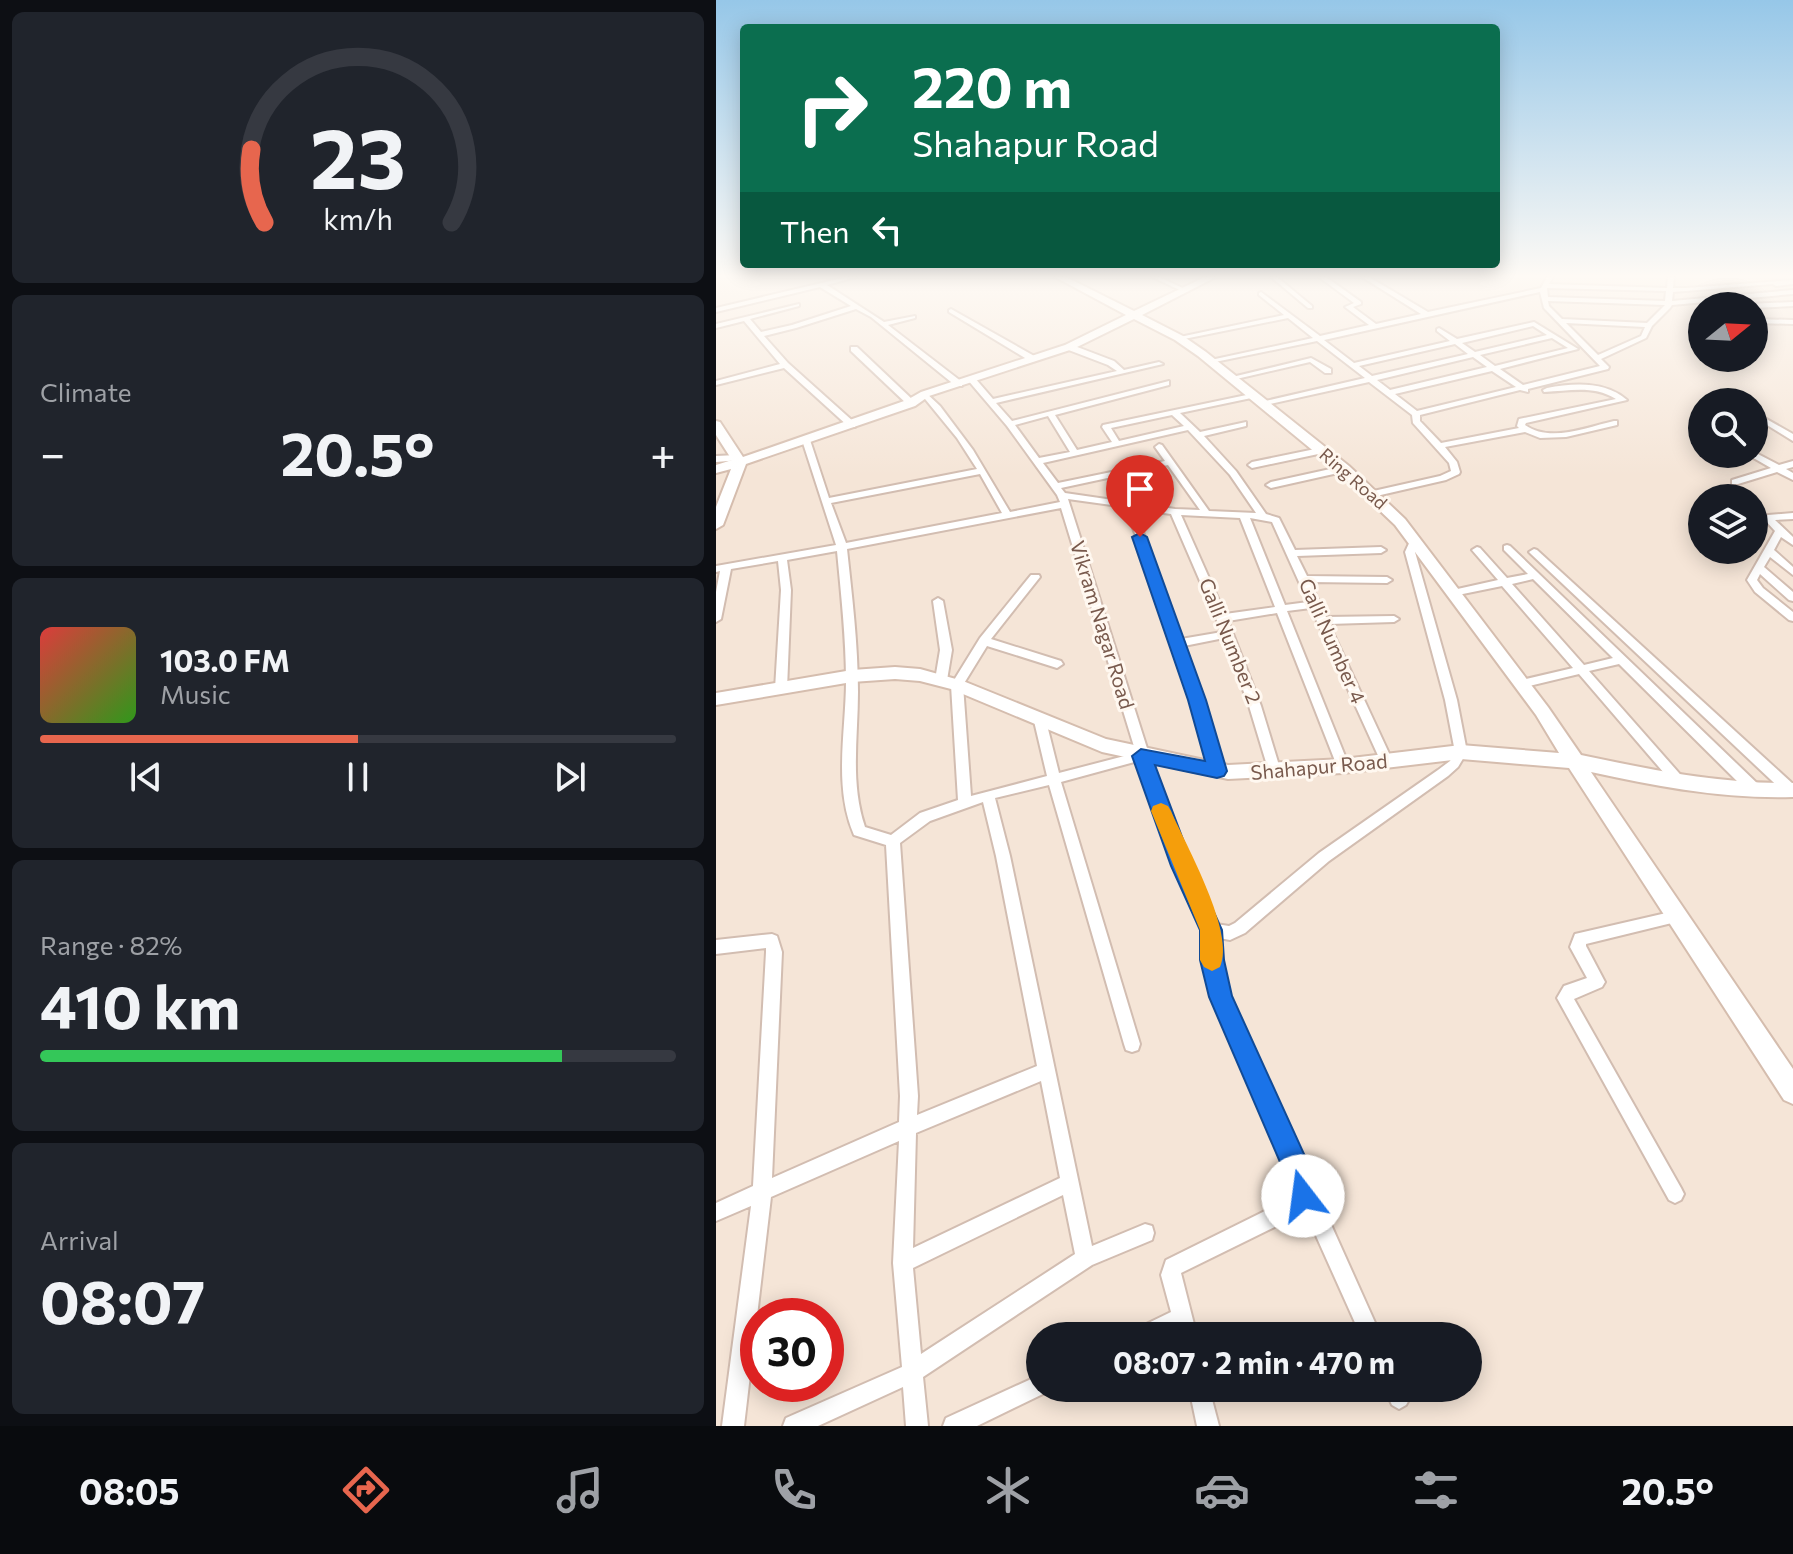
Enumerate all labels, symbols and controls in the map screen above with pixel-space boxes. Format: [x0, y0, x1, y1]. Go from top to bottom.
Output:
text: 220 m [912, 51, 1072, 120]
icon: right [780, 56, 884, 160]
text: 23 [310, 104, 406, 206]
text: Shahapur Road [912, 120, 1159, 164]
text: km/h [323, 202, 393, 237]
icon: left [865, 208, 909, 252]
text: Then [780, 212, 849, 249]
north arrow [1688, 292, 1768, 372]
map controls [1688, 292, 1768, 564]
text: Climate [40, 376, 132, 407]
button: search [1688, 388, 1768, 468]
text: 20.5° [281, 415, 435, 488]
text: − [40, 425, 65, 479]
text: + [650, 425, 676, 479]
street label: Ring Road [1315, 443, 1392, 514]
pin [1106, 455, 1174, 537]
icon: arrive [1118, 467, 1162, 511]
button: layers [1688, 484, 1768, 564]
street label: Vikram Nagar Road [1066, 538, 1140, 712]
street label: Galli Number 2 [1195, 574, 1267, 707]
street label: Galli Number 4 [1295, 574, 1371, 707]
text: 103.0 FM [160, 641, 290, 678]
text: Music [160, 678, 231, 709]
street label: Shahapur Road [1250, 748, 1388, 784]
icon: previous [124, 755, 168, 799]
icon: pause [336, 755, 380, 799]
icon: next [548, 755, 592, 799]
text: Range · 82% [40, 929, 183, 960]
text: 410 km [40, 968, 240, 1041]
position arrow [1261, 1154, 1345, 1238]
text: Arrival [40, 1224, 119, 1255]
text: 08:07 [40, 1263, 205, 1336]
speed limit sign: 30 [740, 1298, 844, 1402]
text: 08:07 · 2 min · 470 m [1113, 1343, 1395, 1380]
icon: directions [338, 1462, 394, 1518]
icon: music [552, 1462, 608, 1518]
icon: phone [766, 1462, 822, 1518]
icon: climate [980, 1462, 1036, 1518]
icon: car [1194, 1462, 1250, 1518]
icon: filters [1408, 1462, 1464, 1518]
text: 08:05 [79, 1468, 180, 1512]
text: 20.5° [1622, 1468, 1714, 1512]

